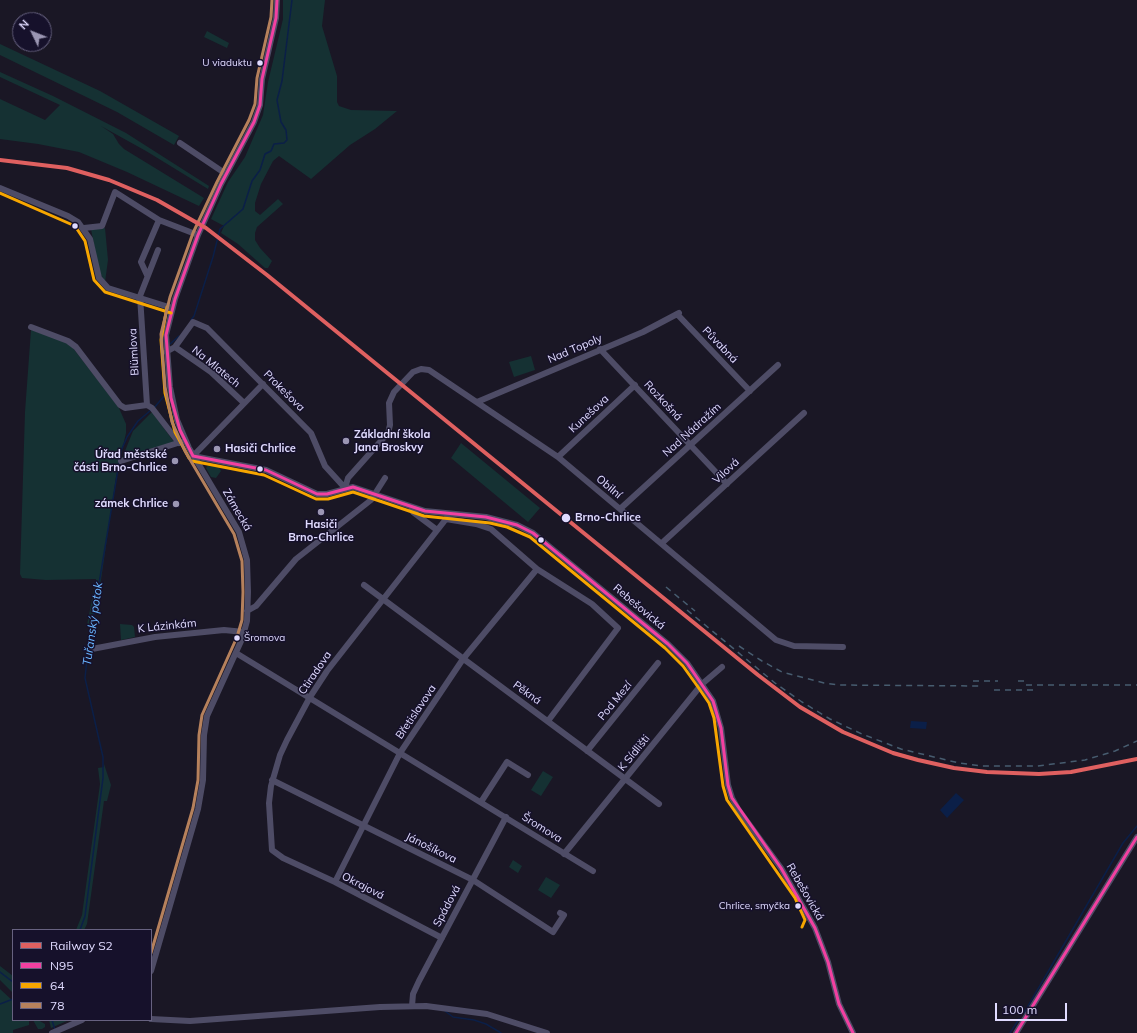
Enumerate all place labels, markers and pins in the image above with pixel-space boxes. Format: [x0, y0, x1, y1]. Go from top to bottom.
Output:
place label: U viaduktu [202, 57, 252, 69]
marker: U viaduktu [255, 58, 265, 68]
unlabelled marker [70, 221, 80, 231]
place label: Základní škola Jana Broskvy [354, 428, 430, 454]
marker: Základní škola Jana Broskvy [341, 436, 351, 446]
place label: Hasiči Chrlice [225, 442, 296, 456]
marker: Hasiči Chrlice [212, 444, 222, 454]
place label: Úřad městské části Brno-Chrlice [73, 448, 167, 474]
marker: Úřad městské části Brno-Chrlice [170, 456, 180, 466]
unlabelled marker [255, 464, 265, 474]
place label: zámek Chrlice [95, 497, 168, 511]
marker: zámek Chrlice [171, 499, 181, 509]
marker: Hasiči Brno-Chrlice [316, 507, 326, 517]
place label: Brno-Chrlice [575, 511, 641, 525]
marker: Brno-Chrlice [560, 512, 572, 524]
place label: Hasiči Brno-Chrlice [288, 518, 354, 544]
unlabelled marker [536, 535, 546, 545]
place label: Šromova [244, 632, 285, 644]
marker: Šromova [232, 633, 242, 643]
place label: Chrlice, smyčka [719, 900, 790, 912]
marker: Chrlice, smyčka [793, 901, 803, 911]

